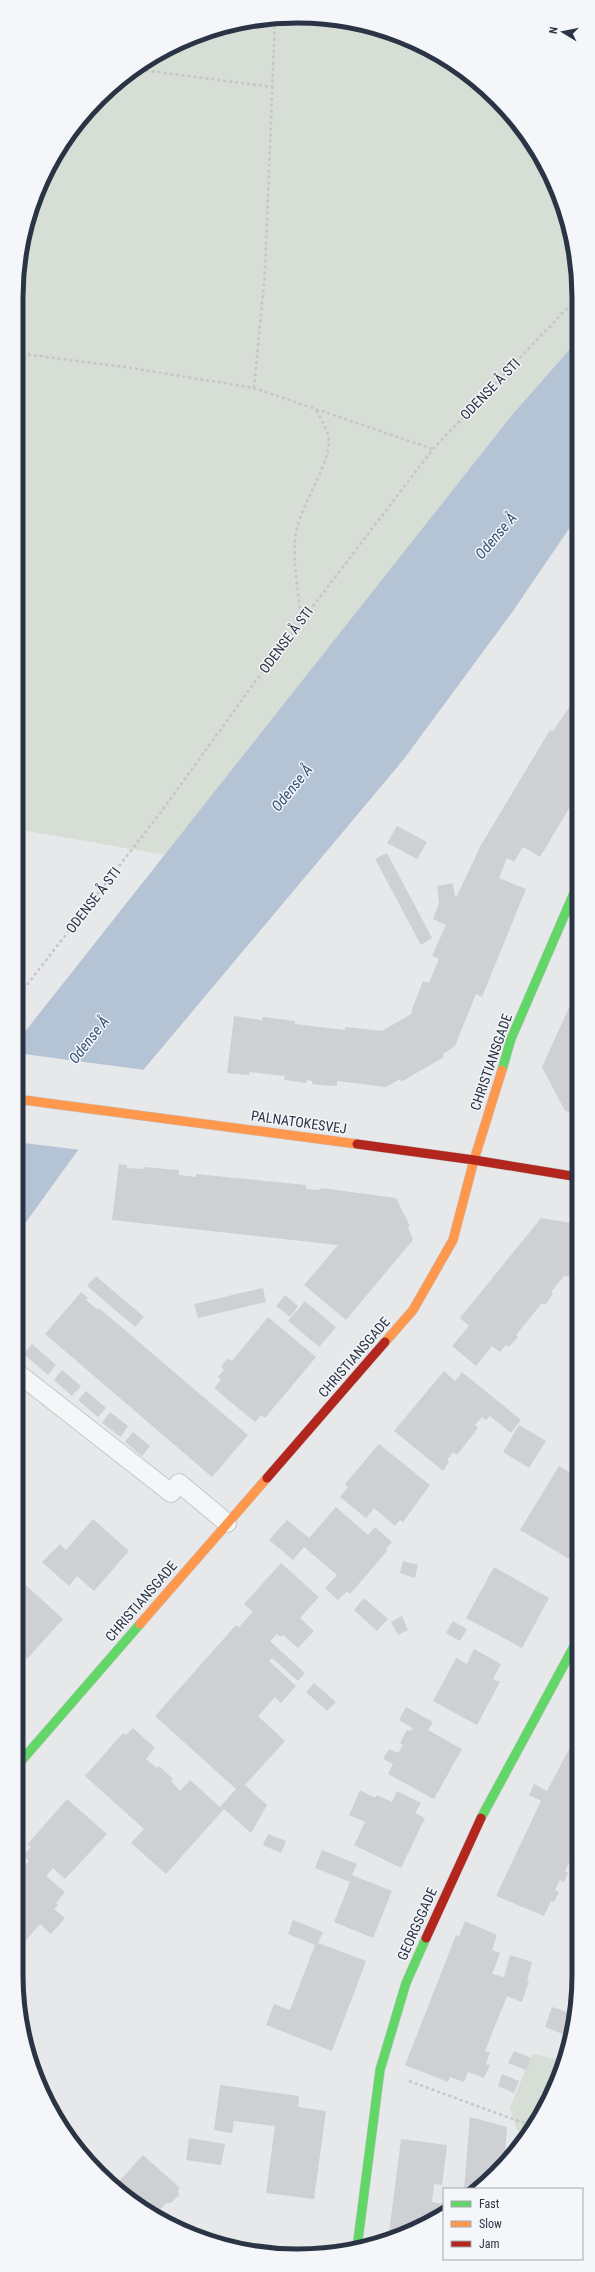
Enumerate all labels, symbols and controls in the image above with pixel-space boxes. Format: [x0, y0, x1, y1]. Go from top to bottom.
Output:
north arrow [543, 12, 583, 52]
text: N [547, 26, 561, 35]
street label: ODENSE Å STI [456, 354, 523, 423]
water label: Odense Å [471, 509, 521, 563]
street label: ODENSE Å STI [255, 603, 316, 676]
water label: Odense Å [268, 761, 316, 815]
street label: ODENSE Å STI [62, 863, 124, 936]
street label: CHRISTIANSGADE [467, 1012, 515, 1112]
water label: Odense Å [65, 1013, 113, 1067]
street label: PALNATOKESVEJ [250, 1107, 348, 1137]
street label: CHRISTIANSGADE [315, 1314, 393, 1400]
street label: CHRISTIANSGADE [102, 1558, 180, 1644]
street label: GEORGSGADE [394, 1885, 440, 1963]
legend [443, 2188, 583, 2260]
text: Fast [479, 2197, 500, 2211]
text: Slow [479, 2217, 502, 2231]
text: Jam [479, 2237, 500, 2251]

